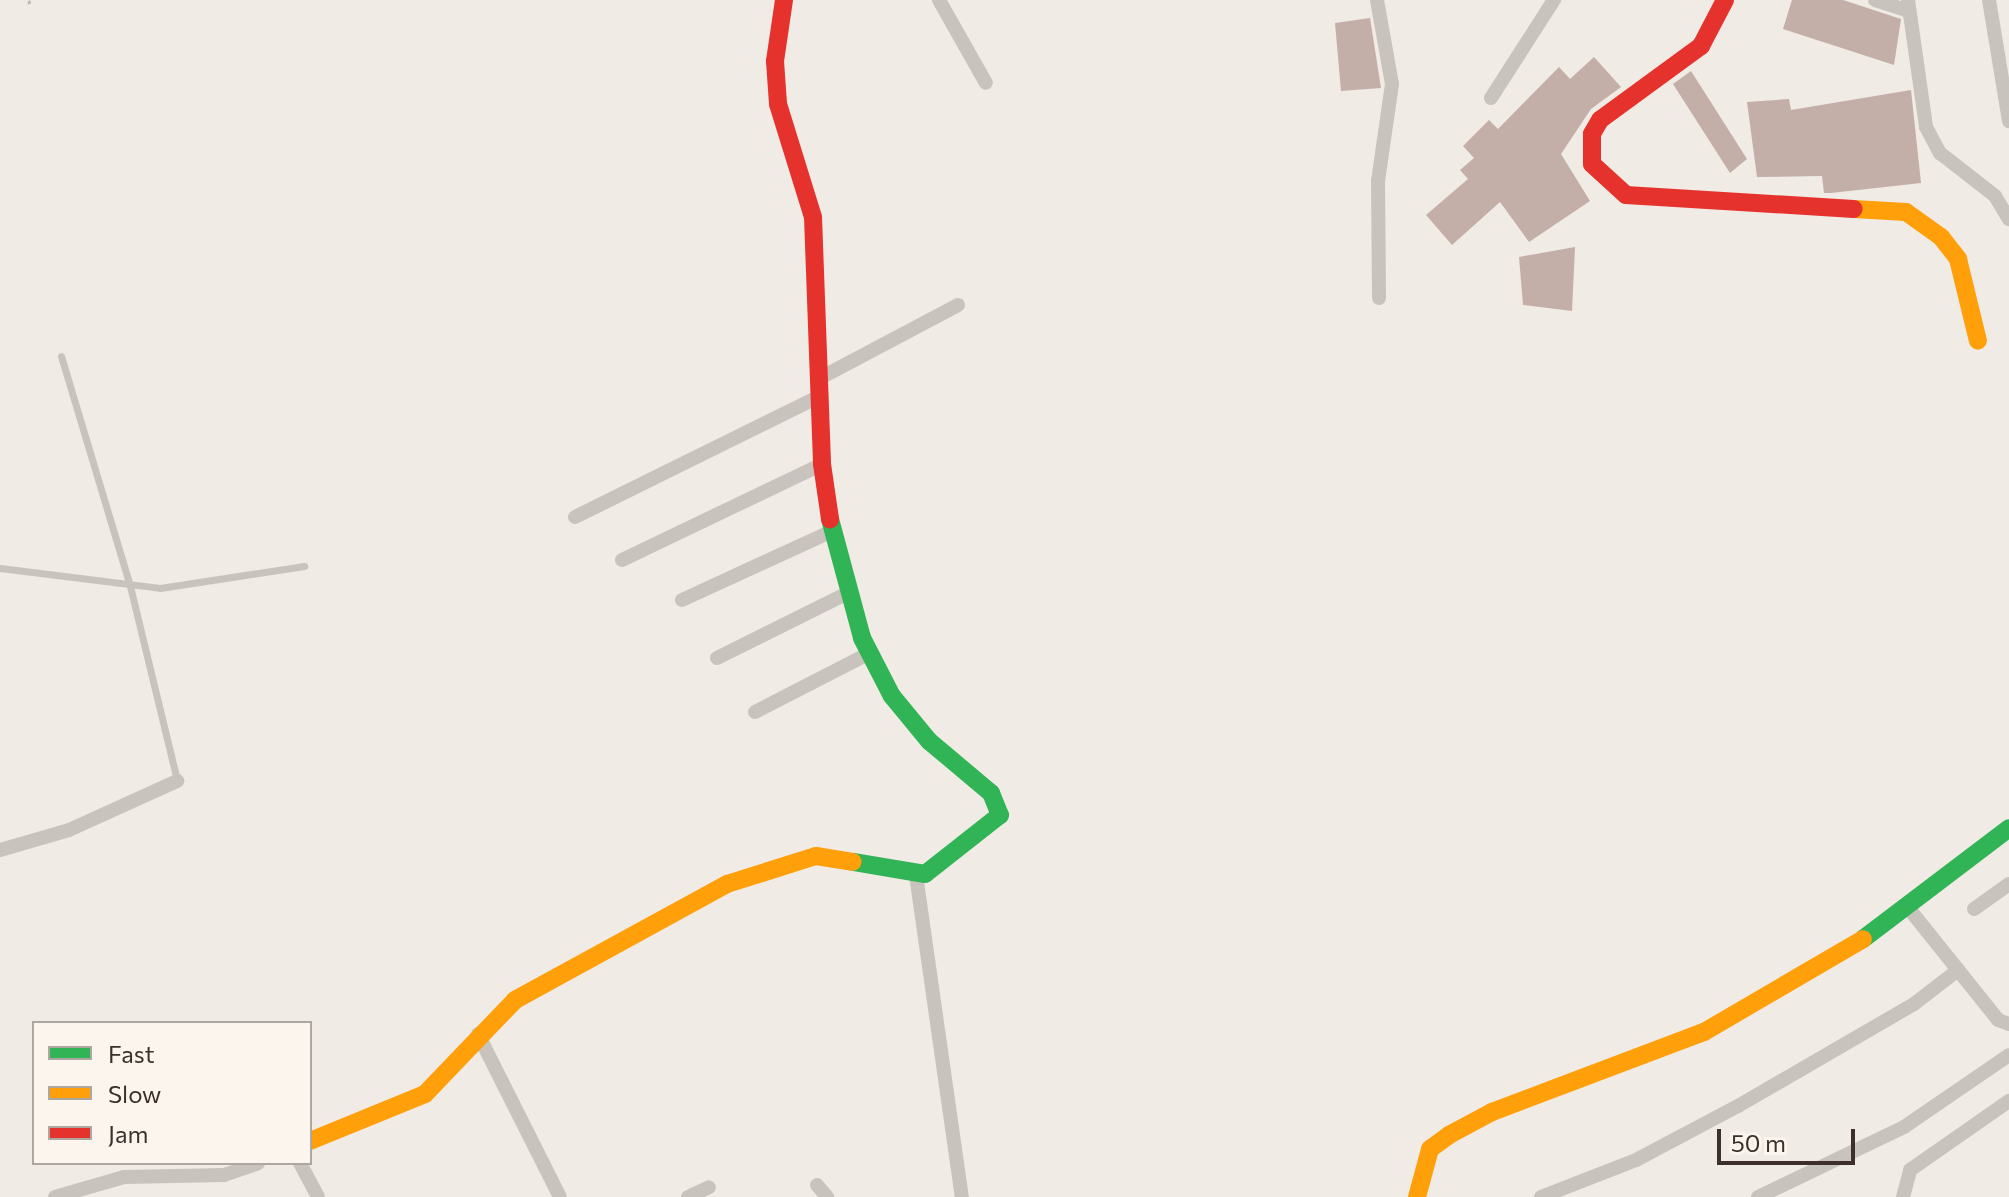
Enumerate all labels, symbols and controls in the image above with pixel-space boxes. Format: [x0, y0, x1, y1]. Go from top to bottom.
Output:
legend [32, 1021, 312, 1165]
text: Fast [108, 1039, 155, 1068]
text: Slow [108, 1079, 161, 1108]
scale bar [1721, 1113, 1859, 1163]
text: Jam [108, 1119, 148, 1148]
text: 50 m [1731, 1128, 1786, 1157]

